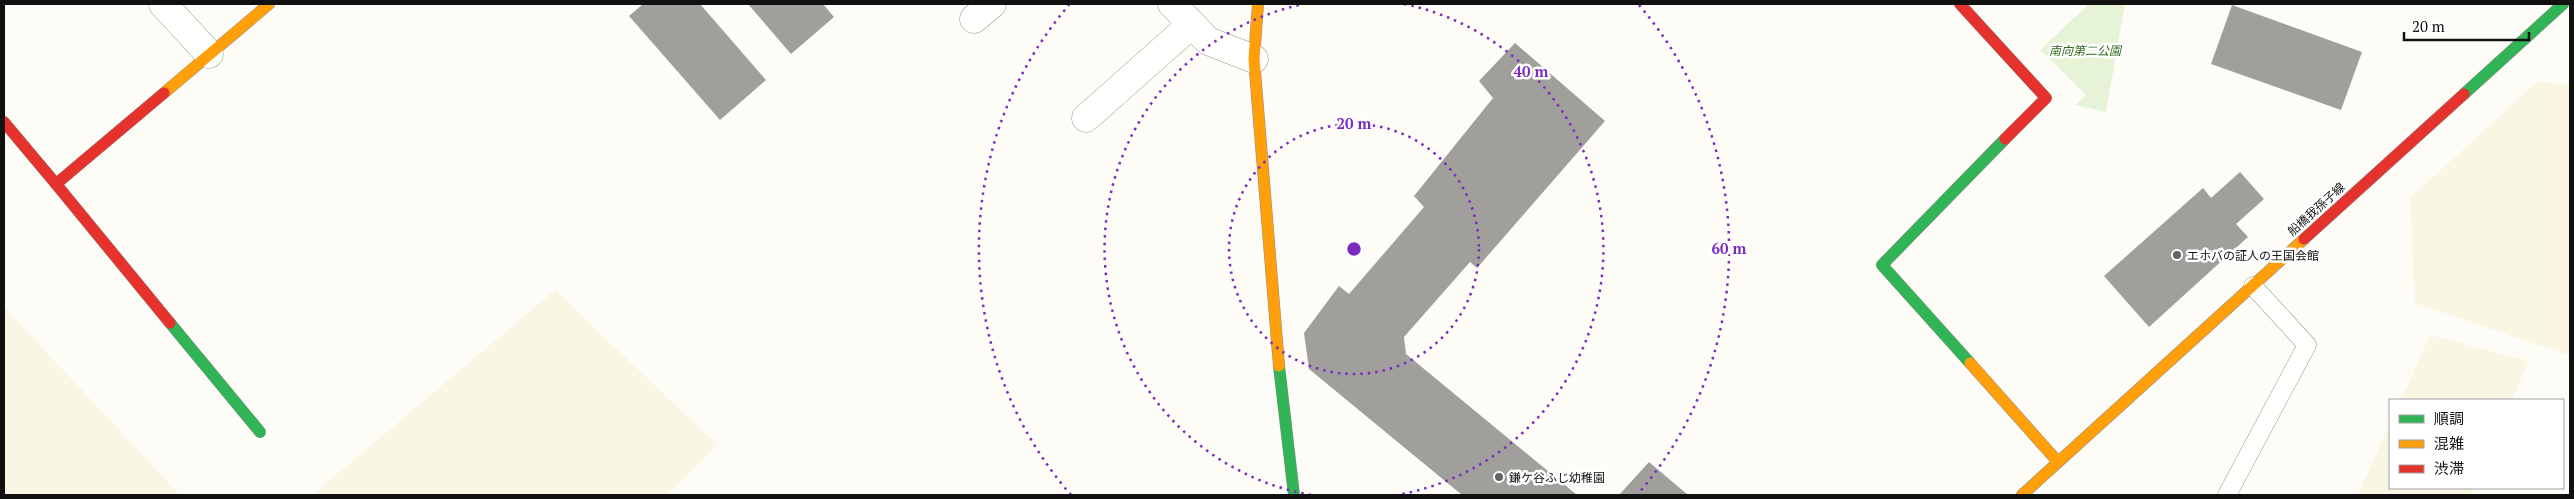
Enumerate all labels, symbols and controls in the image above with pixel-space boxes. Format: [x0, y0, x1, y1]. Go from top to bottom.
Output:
scale bar [2404, 10, 2529, 42]
text: 20 m [2412, 16, 2445, 36]
park label: 南向第二公園 [2049, 43, 2123, 58]
text: 40 m [1514, 61, 1549, 81]
text: 20 m [1337, 113, 1372, 133]
street label: 船橋我孫子線 [2284, 179, 2348, 239]
text: 60 m [1712, 238, 1747, 258]
centre of rings [1345, 240, 1363, 258]
place label: エホバの証人の王国会館 [2187, 248, 2319, 263]
marker: エホバの証人の王国会館 [2171, 249, 2183, 261]
legend [2389, 399, 2564, 489]
text: 順調 [2434, 408, 2464, 428]
text: 混雑 [2434, 433, 2464, 453]
text: 渋滞 [2434, 458, 2464, 478]
place label: 鎌ケ谷ふじ幼稚園 [1509, 470, 1605, 485]
marker: 鎌ケ谷ふじ幼稚園 [1493, 471, 1505, 483]

